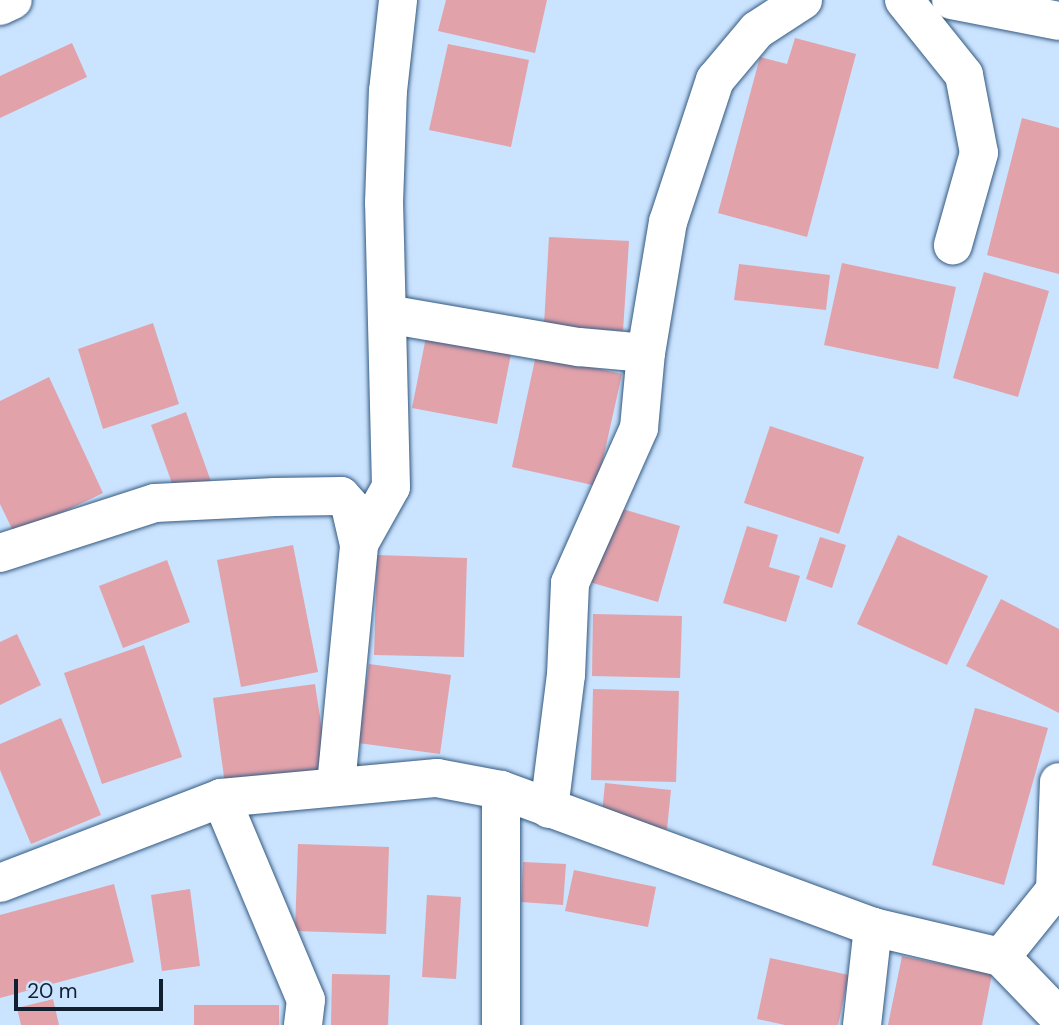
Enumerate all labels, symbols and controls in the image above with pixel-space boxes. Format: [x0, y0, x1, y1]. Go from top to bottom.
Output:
scale bar [18, 965, 166, 1009]
text: 20 m [27, 977, 78, 1005]

